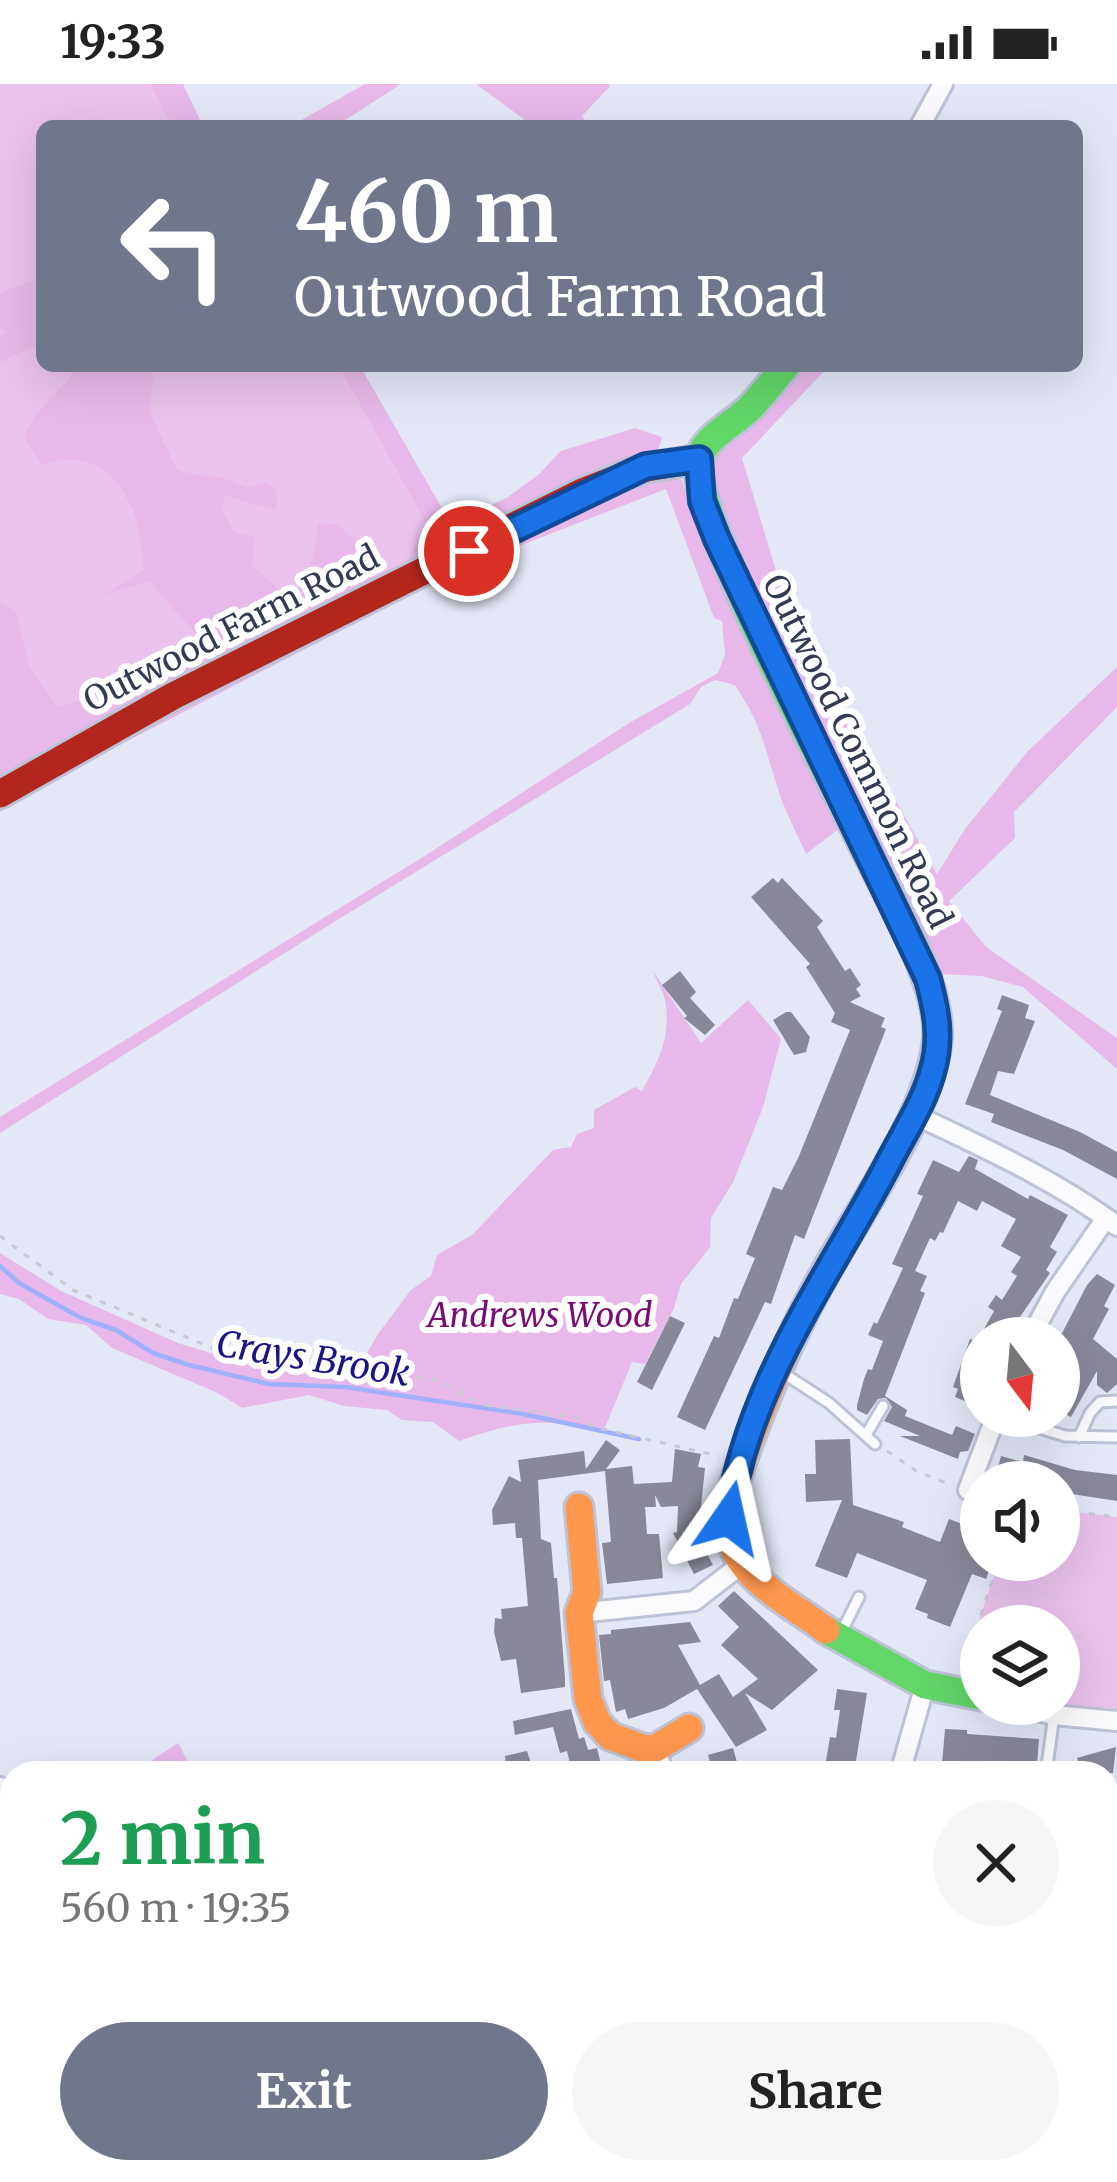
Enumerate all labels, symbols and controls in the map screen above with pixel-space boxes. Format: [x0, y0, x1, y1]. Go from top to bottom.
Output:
text: 19:33 [60, 14, 166, 70]
text: 460 m [294, 159, 558, 265]
icon: left [96, 168, 252, 324]
text: Outwood Farm Road [294, 263, 827, 331]
pin [418, 500, 520, 602]
icon: arrive [436, 518, 502, 584]
street label: Outwood Farm Road [77, 536, 386, 721]
street label: Outwood Common Road [754, 568, 961, 935]
park label: Andrews Wood [425, 1295, 652, 1336]
north arrow [960, 1317, 1080, 1437]
map controls [960, 1317, 1080, 1725]
water label: Crays Brook [213, 1321, 413, 1396]
position arrow [666, 1455, 792, 1581]
button: sound [960, 1461, 1080, 1581]
button: layers [960, 1605, 1080, 1725]
text: 2 min [60, 1793, 265, 1884]
button: close [933, 1800, 1059, 1926]
text: 560 m · 19:35 [60, 1884, 291, 1933]
button: Exit [60, 2022, 548, 2160]
button: Share [572, 2022, 1059, 2160]

